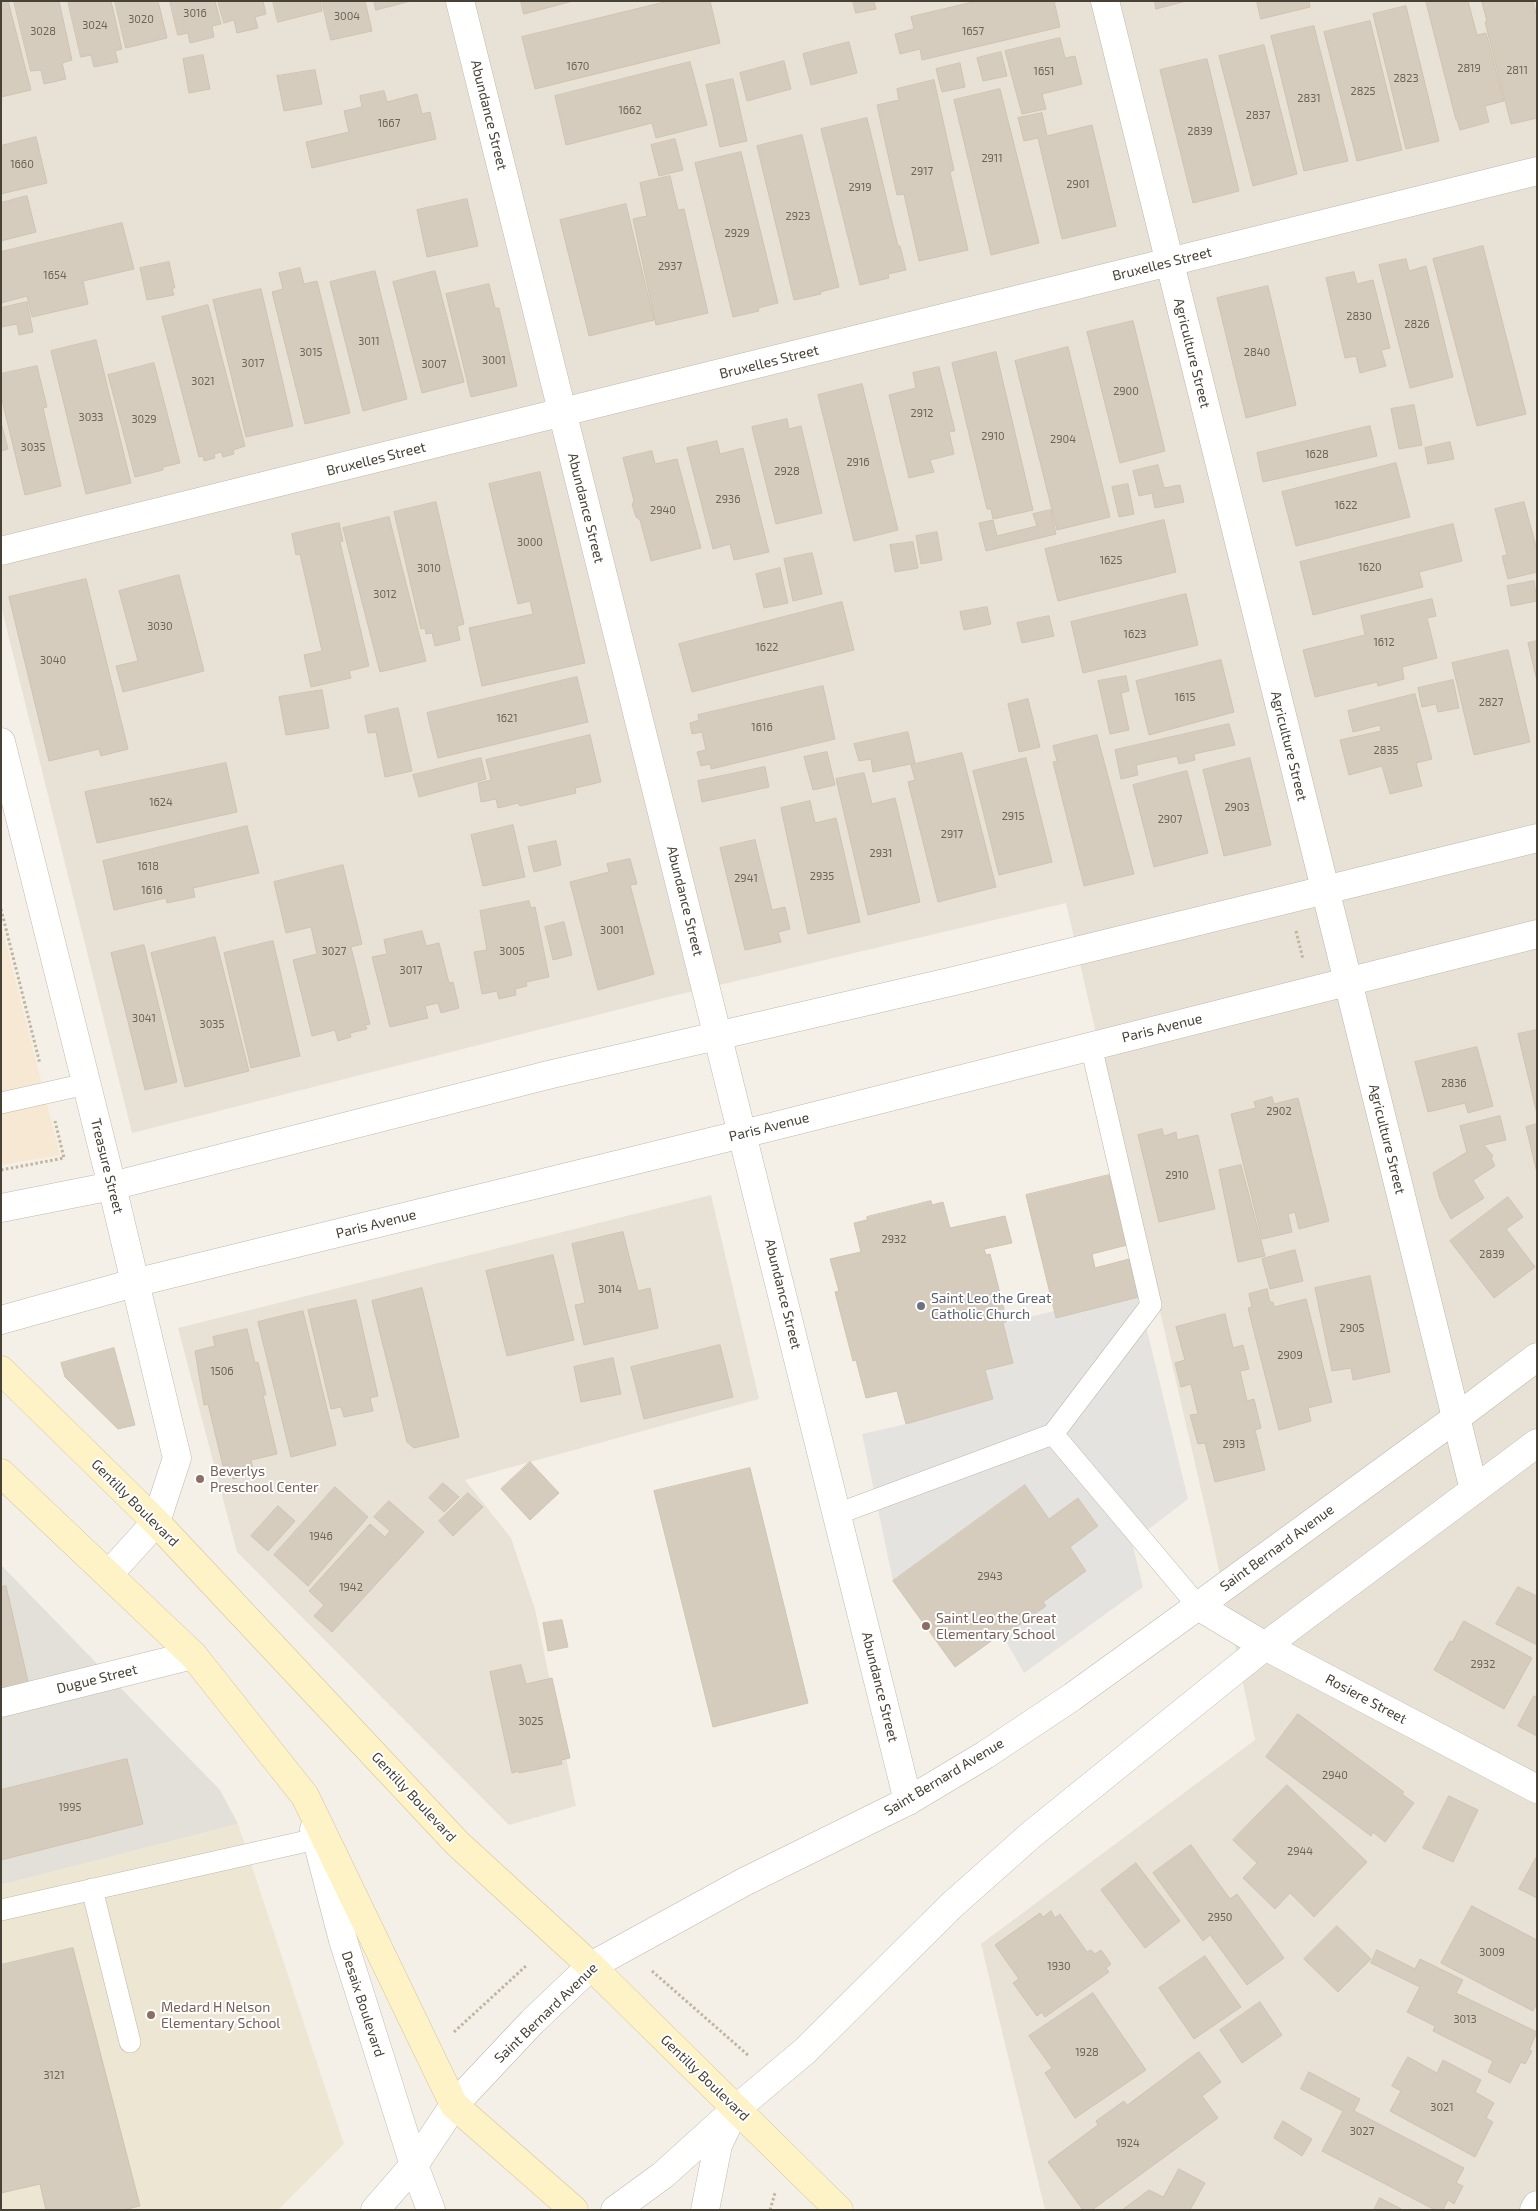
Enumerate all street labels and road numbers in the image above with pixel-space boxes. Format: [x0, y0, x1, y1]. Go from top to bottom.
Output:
street label: Abundance Street [467, 58, 511, 172]
street label: Bruxelles Street [1110, 244, 1214, 284]
street label: Agriculture Street [1170, 296, 1214, 410]
street label: Bruxelles Street [717, 342, 821, 382]
street label: Bruxelles Street [324, 439, 428, 479]
street label: Abundance Street [564, 451, 608, 565]
street label: Agriculture Street [1267, 689, 1311, 803]
street label: Abundance Street [663, 844, 707, 958]
street label: Paris Avenue [1120, 1010, 1204, 1046]
street label: Agriculture Street [1365, 1082, 1409, 1196]
street label: Paris Avenue [727, 1109, 811, 1145]
street label: Treasure Street [87, 1117, 127, 1215]
street label: Paris Avenue [334, 1206, 418, 1242]
street label: Abundance Street [761, 1237, 805, 1351]
street label: Gentilly Boulevard [88, 1456, 182, 1550]
street label: Saint Bernard Avenue [1217, 1501, 1337, 1595]
street label: Abundance Street [858, 1630, 902, 1744]
street label: Dugue Street [55, 1661, 139, 1697]
street label: Rosiere Street [1322, 1671, 1410, 1727]
street label: Saint Bernard Avenue [881, 1735, 1007, 1819]
street label: Gentilly Boulevard [368, 1749, 460, 1845]
street label: Desaix Boulevard [338, 1949, 388, 2059]
street label: Saint Bernard Avenue [491, 1959, 601, 2067]
street label: Gentilly Boulevard [657, 2031, 753, 2125]

